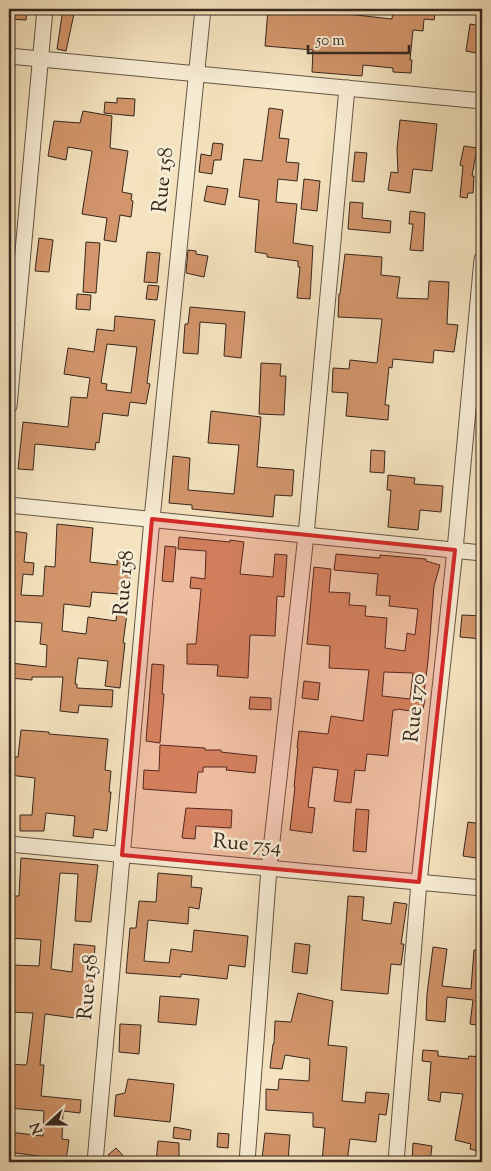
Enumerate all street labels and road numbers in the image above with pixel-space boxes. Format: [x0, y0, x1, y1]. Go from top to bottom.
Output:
street label: Rue 158 [146, 146, 182, 214]
street label: Rue 158 [107, 549, 143, 617]
street label: Rue 170 [397, 672, 435, 744]
street label: Rue 754 [211, 827, 283, 863]
street label: Rue 158 [71, 953, 107, 1021]

